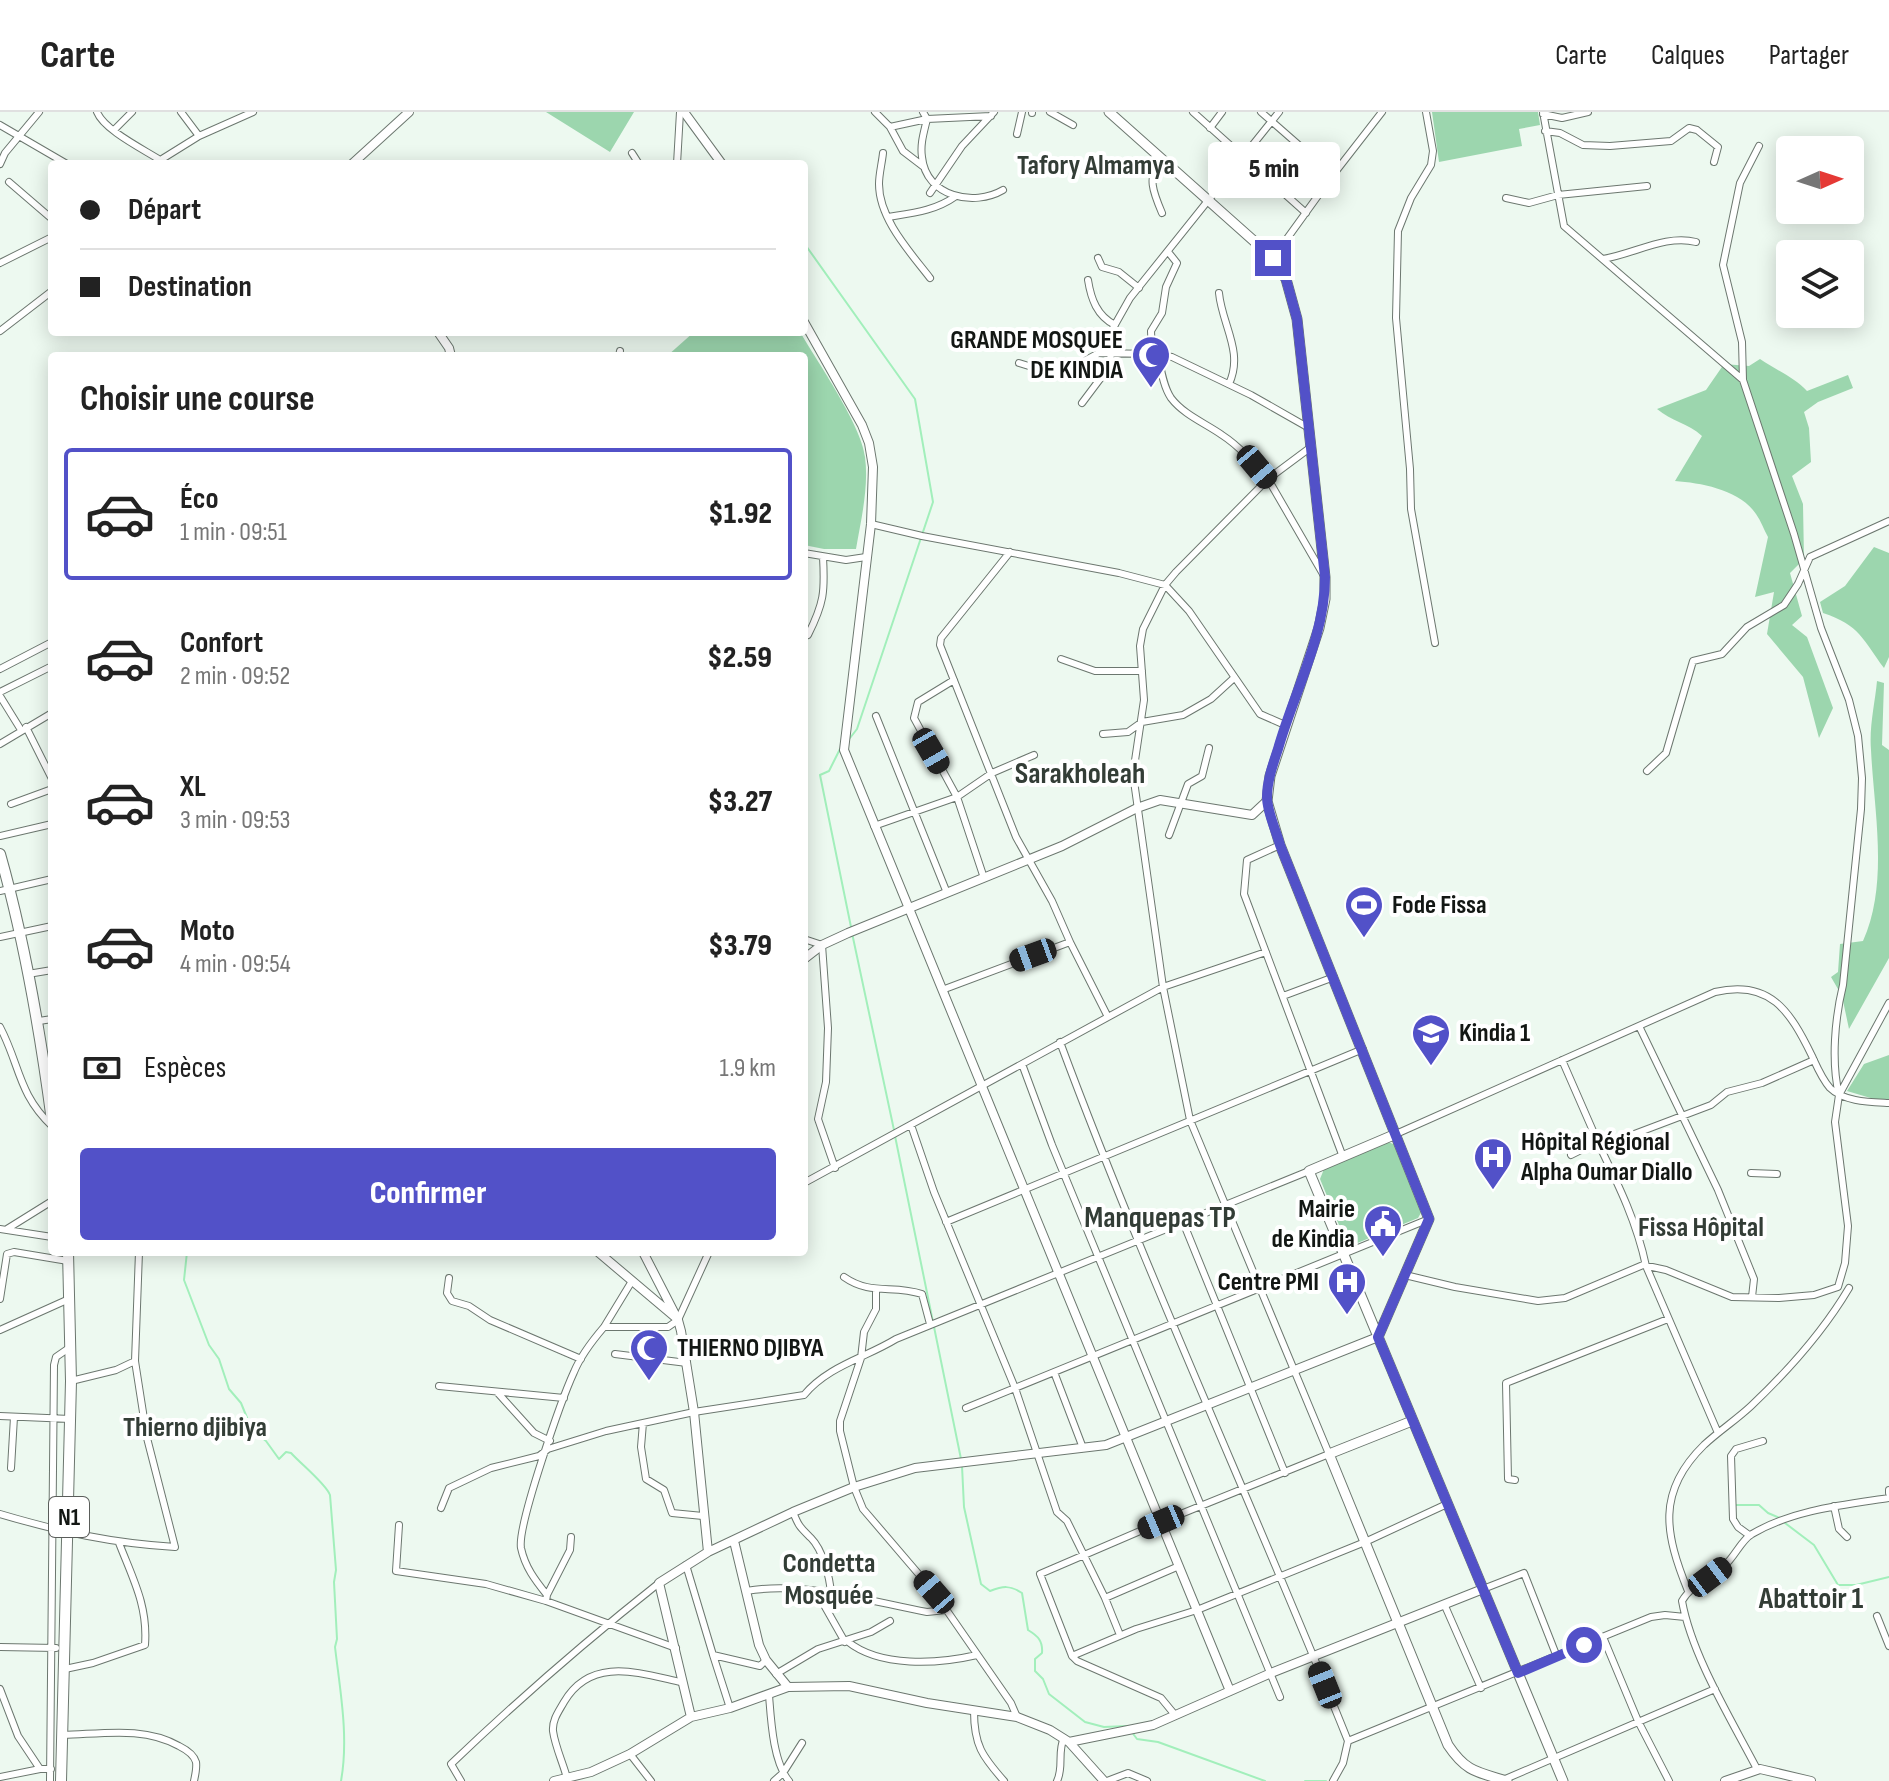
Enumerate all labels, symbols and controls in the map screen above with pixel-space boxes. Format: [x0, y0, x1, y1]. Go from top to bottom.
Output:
text: Carte [40, 33, 116, 78]
text: Carte [1555, 39, 1607, 72]
text: Calques [1651, 39, 1725, 72]
text: Partager [1769, 39, 1849, 72]
north arrow [1776, 136, 1864, 224]
map controls [1776, 136, 1864, 328]
callout: 5 min [1207, 142, 1339, 198]
district label: Tafory Almamya [1017, 149, 1175, 182]
text: 5 min [1249, 154, 1299, 185]
text: Départ [128, 192, 201, 228]
route end [1255, 240, 1291, 276]
button: layers [1776, 240, 1864, 328]
text: Destination [128, 269, 252, 305]
place label: GRANDE MOSQUEE DE KINDIA [950, 325, 1124, 386]
mosque icon: GRANDE MOSQUEE DE KINDIA [1130, 334, 1172, 389]
text: Choisir une course [80, 378, 315, 421]
car [1232, 441, 1282, 493]
icon: car [84, 478, 156, 550]
text: Éco [180, 481, 219, 517]
text: $1.92 [708, 496, 772, 532]
text: 1 min · 09:51 [180, 517, 287, 548]
icon: car [84, 622, 156, 694]
text: Confort [180, 625, 263, 661]
text: $2.59 [707, 640, 772, 676]
text: 2 min · 09:52 [180, 661, 290, 692]
car [909, 724, 953, 778]
district label: Sarakholeah [1015, 756, 1145, 792]
icon: car [84, 766, 156, 838]
text: XL [180, 769, 206, 805]
text: $3.27 [708, 784, 772, 820]
text: 3 min · 09:53 [180, 805, 290, 836]
sports icon: Fode Fissa [1343, 884, 1385, 939]
place label: Fode Fissa [1392, 890, 1487, 921]
icon: car [84, 910, 156, 982]
text: Moto [180, 913, 235, 949]
text: $3.79 [708, 928, 772, 964]
car [1006, 936, 1060, 974]
text: 4 min · 09:54 [180, 949, 291, 980]
school or university icon: Kindia 1 [1410, 1012, 1452, 1067]
place label: Kindia 1 [1459, 1018, 1530, 1049]
icon: cash [80, 1046, 124, 1090]
text: Espèces [144, 1050, 226, 1086]
text: 1.9 km [720, 1053, 776, 1084]
place label: Hôpital Régional Alpha Oumar Diallo [1520, 1127, 1693, 1188]
hospital icon: Hôpital Régional Alpha Oumar Diallo [1472, 1136, 1514, 1191]
button: Confirmer [80, 1148, 776, 1240]
place label: Mairie de Kindia [1272, 1194, 1355, 1255]
district label: Manquepas TP [1084, 1200, 1236, 1236]
public building icon: Mairie de Kindia [1362, 1203, 1404, 1258]
district label: Fissa Hôpital [1638, 1211, 1764, 1244]
hospital icon: Centre PMI [1326, 1261, 1368, 1316]
place label: Centre PMI [1218, 1267, 1319, 1298]
mosque icon: THIERNO DJIBYA [628, 1327, 670, 1382]
place label: THIERNO DJIBYA [677, 1333, 824, 1364]
district label: Thierno djibiya [123, 1411, 267, 1444]
road number: N1 [49, 1497, 89, 1537]
car [1134, 1502, 1188, 1542]
district label: Сondetta Mosquée [782, 1547, 876, 1612]
car [1684, 1553, 1736, 1601]
car [909, 1566, 959, 1618]
district label: Abattoir 1 [1758, 1581, 1863, 1617]
route start [1566, 1627, 1602, 1663]
car [1305, 1658, 1345, 1712]

